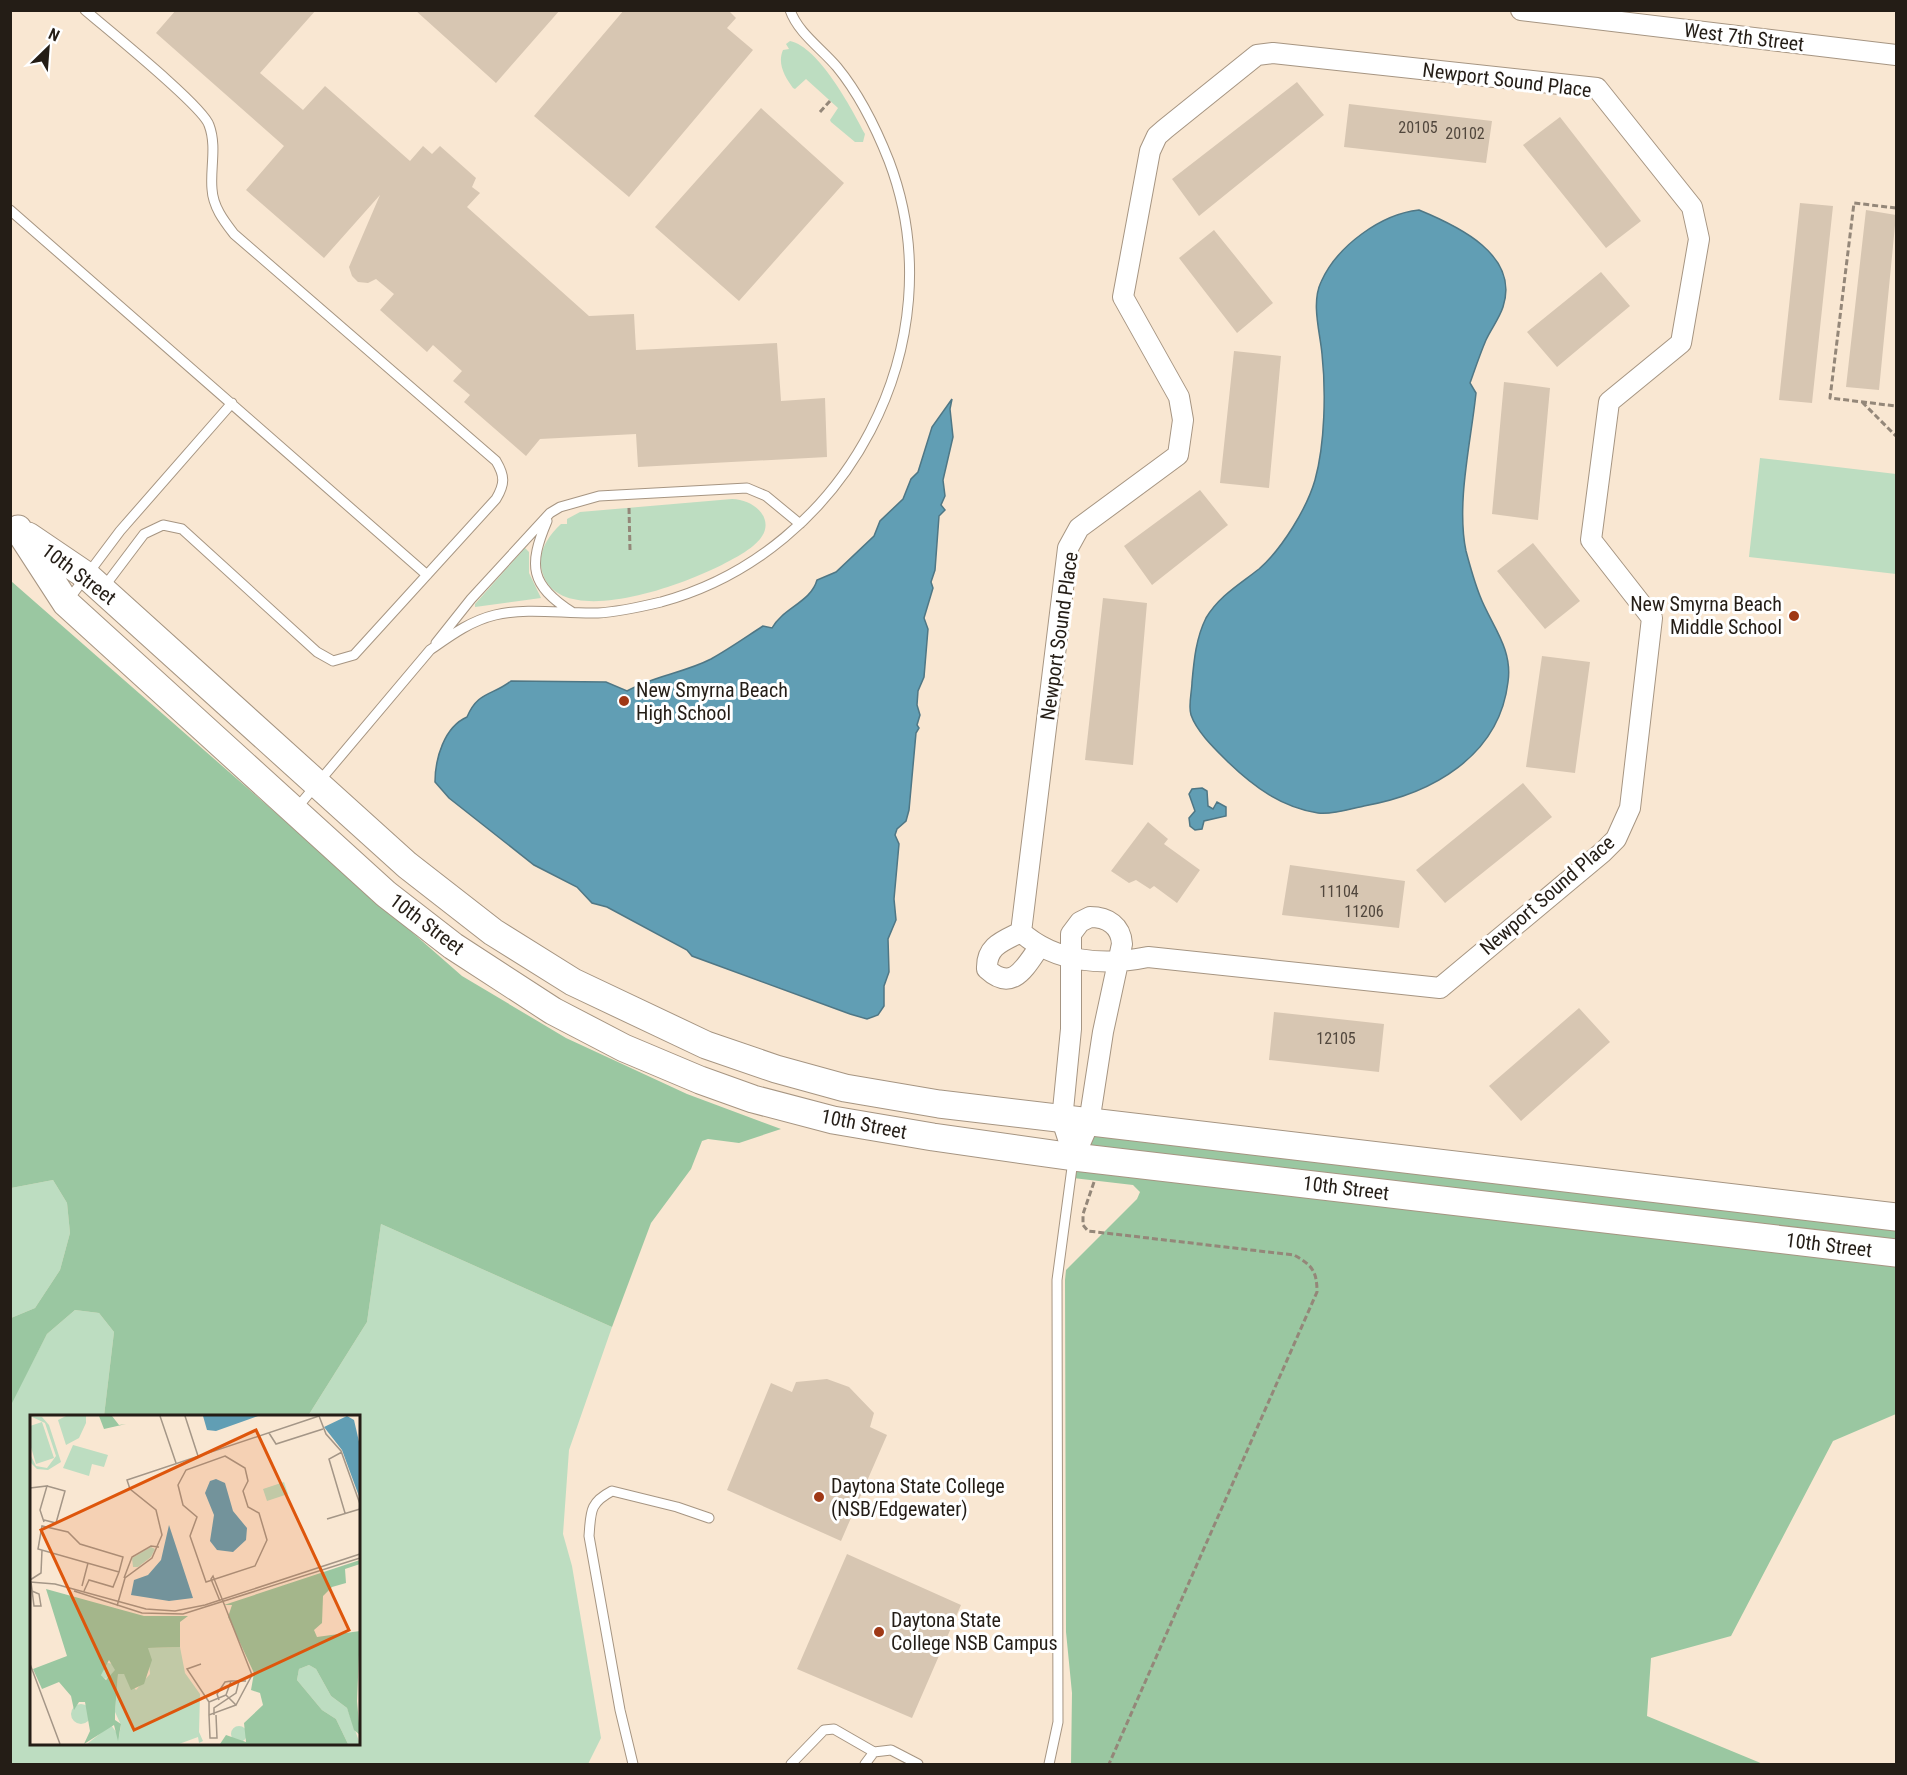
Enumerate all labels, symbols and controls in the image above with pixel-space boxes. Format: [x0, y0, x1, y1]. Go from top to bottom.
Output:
north arrow [18, 18, 78, 78]
street label: West 7th Street [1683, 18, 1806, 56]
text: N [46, 24, 63, 46]
street label: Newport Sound Place [1421, 58, 1593, 102]
house number: 20105 [1398, 118, 1438, 137]
house number: 20102 [1445, 124, 1485, 143]
street label: 10th Street [37, 538, 121, 610]
street label: Newport Sound Place [1035, 550, 1083, 722]
place label: New Smyrna Beach Middle School [1630, 592, 1782, 639]
marker: New Smyrna Beach Middle School [1787, 609, 1801, 623]
place label: New Smyrna Beach High School [636, 678, 788, 725]
marker: New Smyrna Beach High School [617, 694, 631, 708]
street label: Newport Sound Place [1475, 830, 1619, 960]
house number: 11104 [1319, 882, 1359, 901]
street label: 10th Street [385, 888, 469, 960]
house number: 11206 [1344, 902, 1384, 921]
house number: 12105 [1316, 1029, 1356, 1048]
street label: 10th Street [819, 1104, 909, 1144]
street label: 10th Street [1301, 1171, 1391, 1205]
street label: 10th Street [1784, 1228, 1874, 1262]
inset map [30, 1415, 360, 1745]
place label: Daytona State College (NSB/Edgewater) [831, 1474, 1005, 1521]
marker: Daytona State College (NSB/Edgewater) [812, 1490, 826, 1504]
place label: Daytona State College NSB Campus [891, 1608, 1058, 1655]
marker: Daytona State College NSB Campus [872, 1625, 886, 1639]

